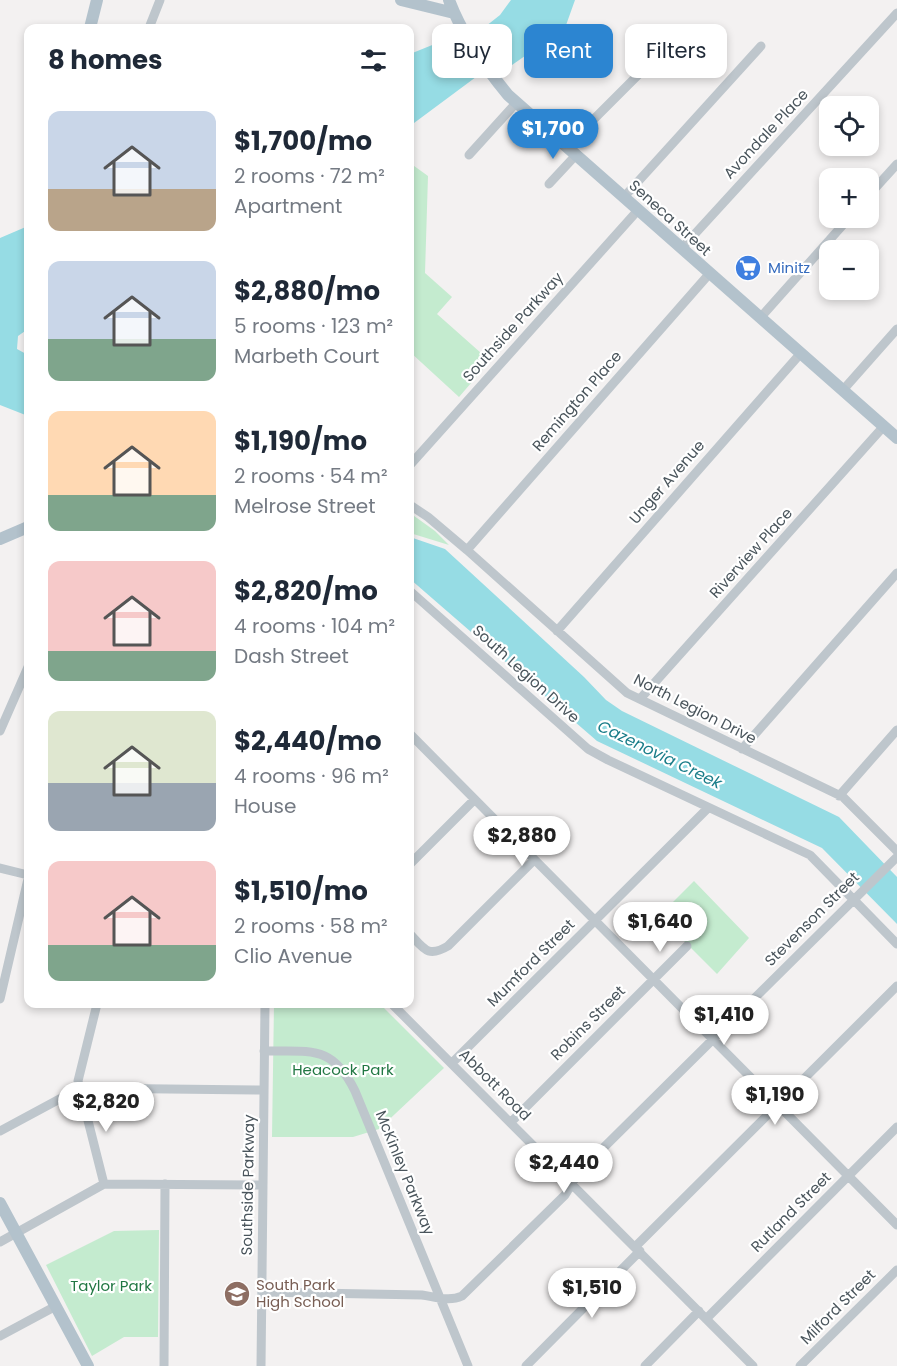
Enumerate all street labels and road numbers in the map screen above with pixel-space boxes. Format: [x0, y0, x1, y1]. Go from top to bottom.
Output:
street label: Avondale Place [718, 84, 813, 183]
street label: Seneca Street [625, 175, 716, 260]
street label: Southside Parkway [458, 267, 568, 386]
street label: Remington Place [527, 346, 626, 455]
street label: Unger Avenue [624, 435, 709, 528]
street label: Riverview Place [704, 503, 797, 602]
street label: South Legion Drive [468, 620, 584, 727]
street label: North Legion Drive [630, 669, 760, 749]
street label: Stevenson Street [760, 867, 864, 971]
street label: Mumford Street [482, 914, 579, 1011]
street label: Robins Street [546, 981, 630, 1065]
street label: Abbott Road [455, 1044, 536, 1125]
street label: McKinley Parkway [371, 1107, 440, 1239]
street label: Southside Parkway [236, 1114, 259, 1256]
street label: Rutland Street [746, 1167, 835, 1256]
street label: Milford Street [795, 1264, 880, 1349]

